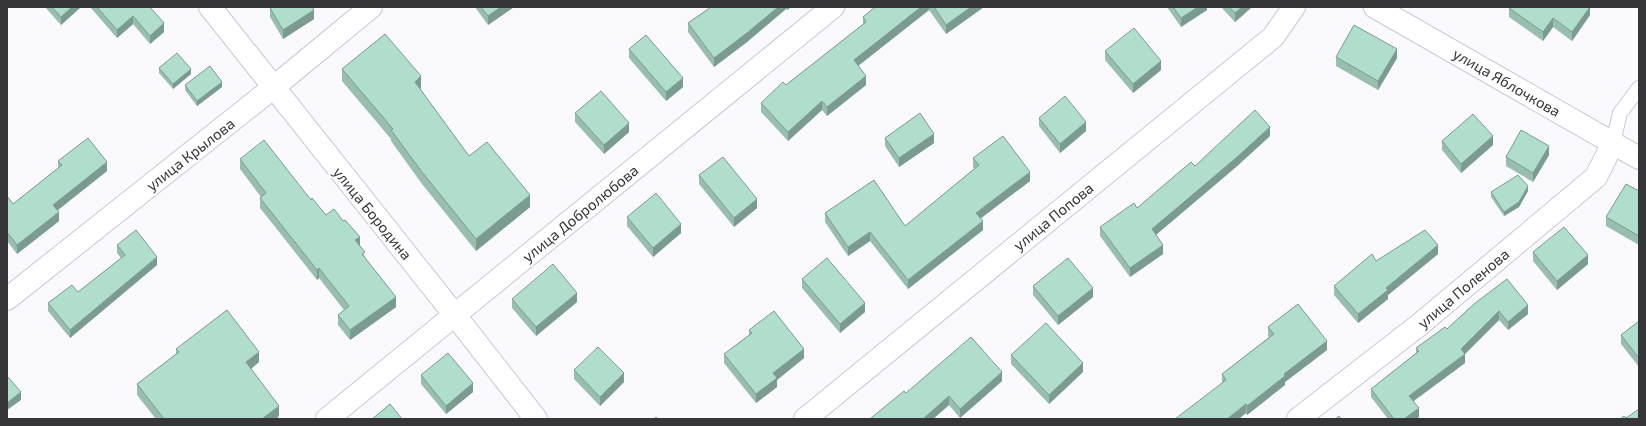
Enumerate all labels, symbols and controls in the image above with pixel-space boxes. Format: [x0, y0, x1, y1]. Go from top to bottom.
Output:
street label: улица Яблочкова [1450, 44, 1564, 121]
street label: улица Крылова [142, 114, 238, 195]
street label: улица Добролюбова [518, 161, 642, 266]
street label: улица Бородина [329, 163, 416, 264]
street label: улица Попова [1009, 178, 1097, 254]
street label: улица Поленова [1413, 244, 1513, 332]

